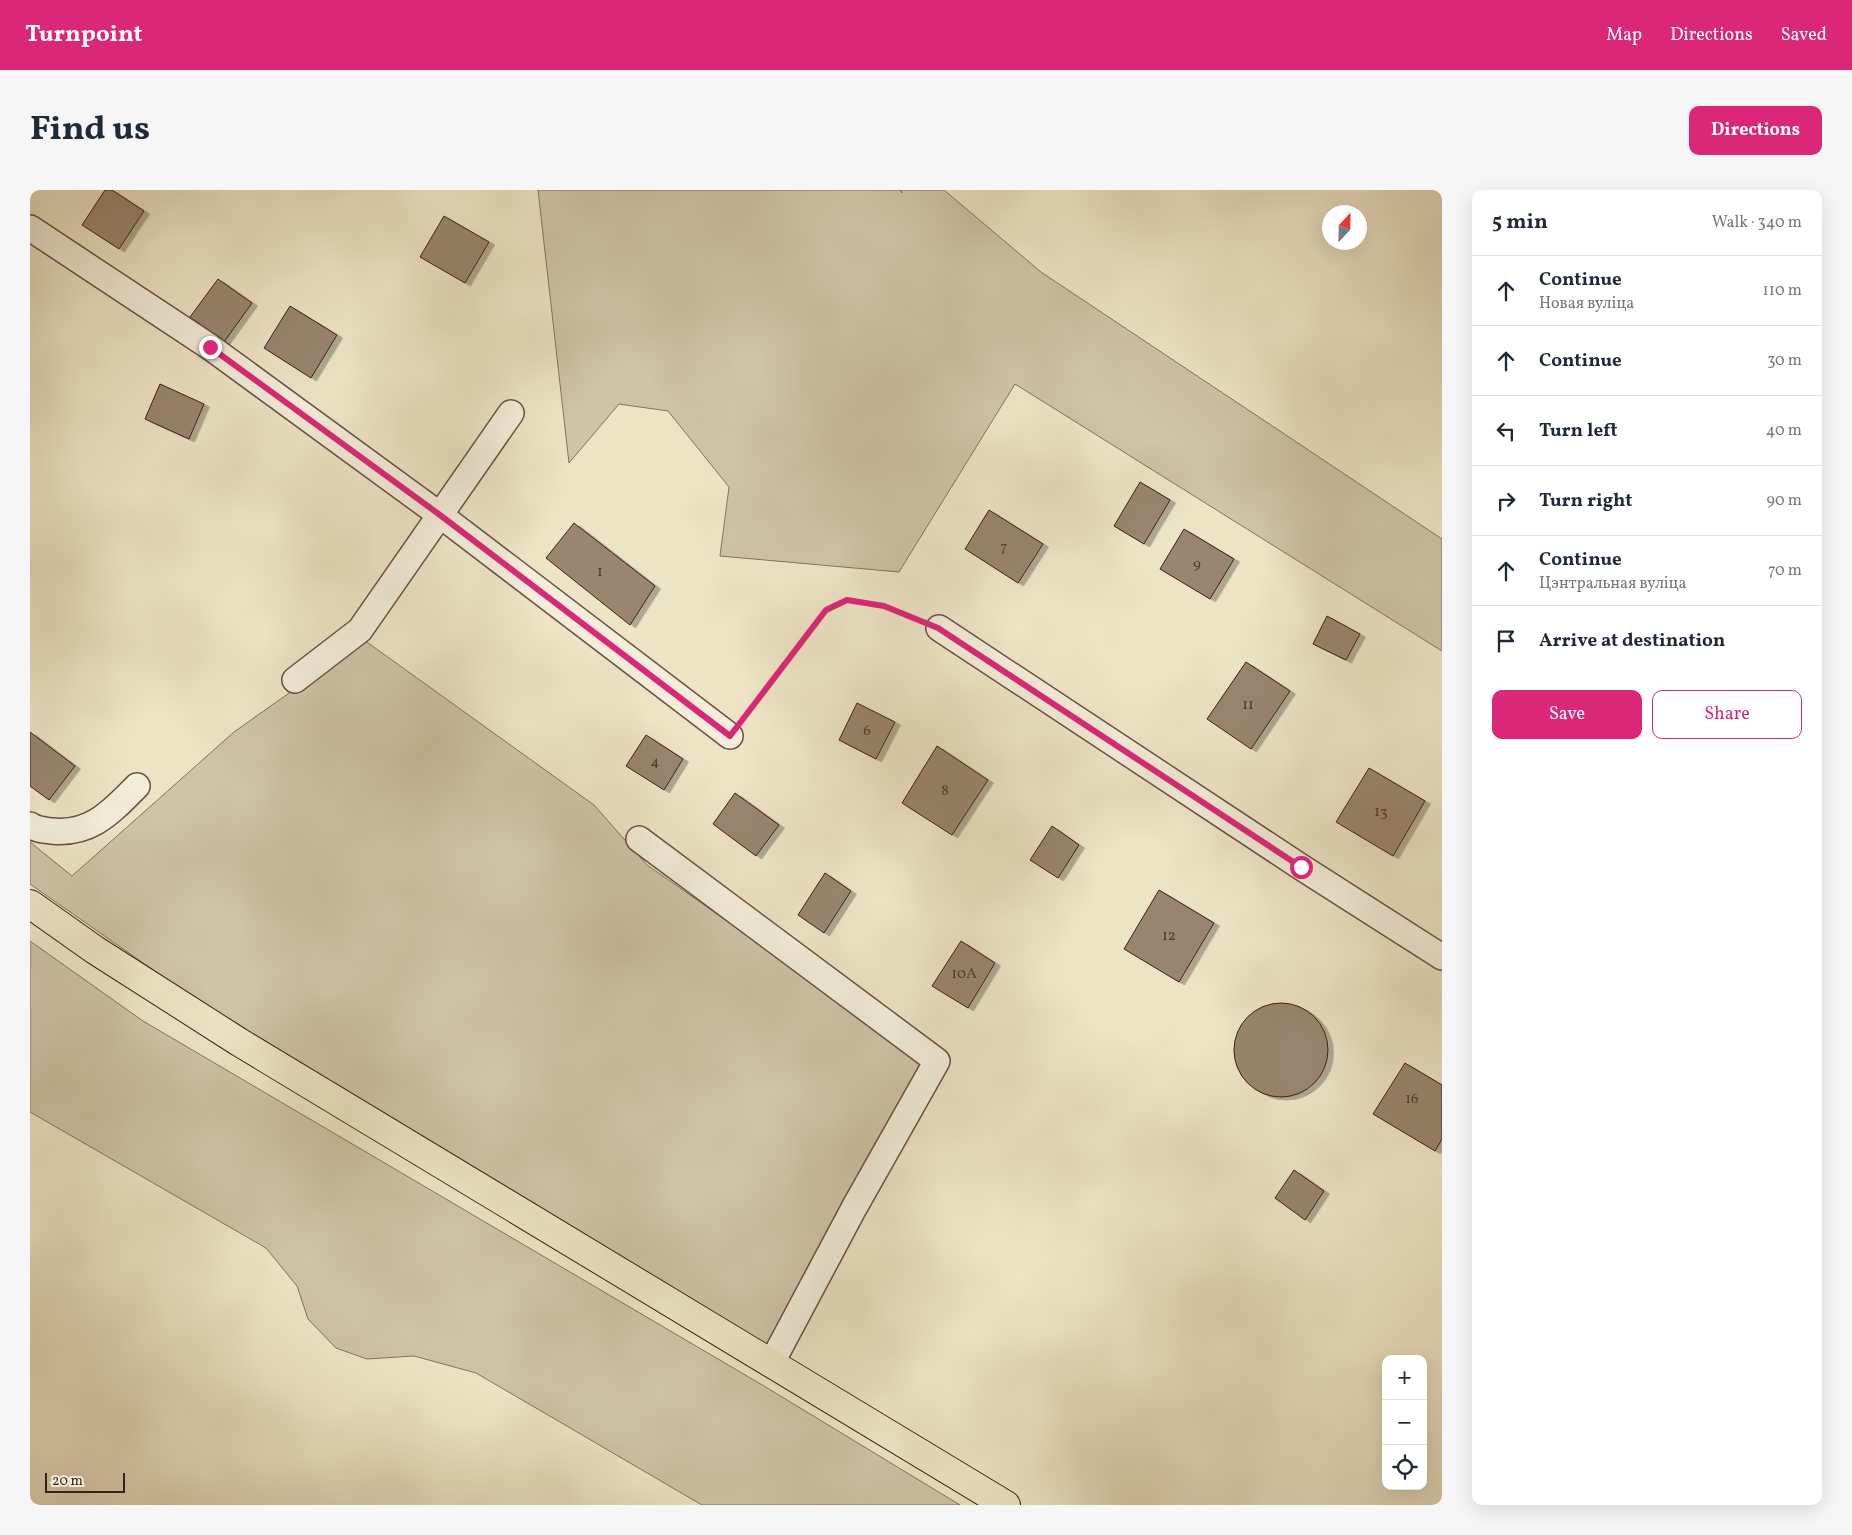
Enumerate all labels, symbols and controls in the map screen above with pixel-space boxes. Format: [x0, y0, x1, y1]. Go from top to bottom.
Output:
text: Turnpoint [25, 18, 143, 52]
text: Map [1606, 23, 1642, 48]
text: Directions [1670, 23, 1753, 48]
text: Saved [1781, 23, 1827, 48]
text: Find us [30, 106, 150, 154]
button: Directions [1689, 106, 1822, 155]
north arrow [1322, 205, 1367, 250]
text: 5 min [1492, 208, 1548, 237]
text: Walk · 340 m [1712, 212, 1802, 234]
text: Continue [1539, 267, 1622, 293]
icon: ahead [1492, 277, 1520, 305]
text: 110 m [1763, 280, 1802, 302]
text: Новая вуліца [1539, 293, 1634, 315]
route end [199, 336, 222, 359]
icon: ahead [1492, 347, 1520, 375]
text: Continue [1539, 348, 1622, 374]
text: 30 m [1767, 350, 1802, 372]
icon: left [1492, 417, 1520, 445]
text: Turn left [1539, 418, 1618, 444]
text: 40 m [1766, 420, 1802, 442]
icon: right [1492, 487, 1520, 515]
text: Turn right [1539, 488, 1632, 514]
text: 90 m [1766, 490, 1802, 512]
house number: 7 [1000, 537, 1008, 558]
text: Continue [1539, 547, 1622, 573]
house number: 9 [1193, 554, 1201, 575]
icon: ahead [1492, 557, 1520, 585]
text: 70 m [1768, 560, 1802, 582]
house number: 1 [597, 562, 603, 583]
text: Цэнтральная вуліца [1539, 573, 1687, 595]
icon: arrive [1492, 627, 1520, 655]
text: Arrive at destination [1539, 628, 1725, 654]
button: Save [1492, 690, 1642, 739]
button: Share [1652, 690, 1802, 739]
house number: 11 [1242, 695, 1254, 716]
house number: 6 [863, 721, 871, 742]
house number: 4 [651, 752, 660, 773]
house number: 8 [941, 781, 949, 802]
house number: 13 [1374, 802, 1388, 823]
route start [1290, 856, 1313, 879]
house number: 12 [1162, 926, 1176, 947]
house number: 10А [951, 964, 977, 985]
house number: 16 [1405, 1089, 1419, 1110]
map controls [1382, 1355, 1427, 1490]
button: + [1382, 1355, 1427, 1400]
button: − [1382, 1400, 1427, 1445]
button: locate [1382, 1445, 1427, 1490]
scale bar [45, 1470, 125, 1493]
text: 20 m [52, 1472, 83, 1491]

